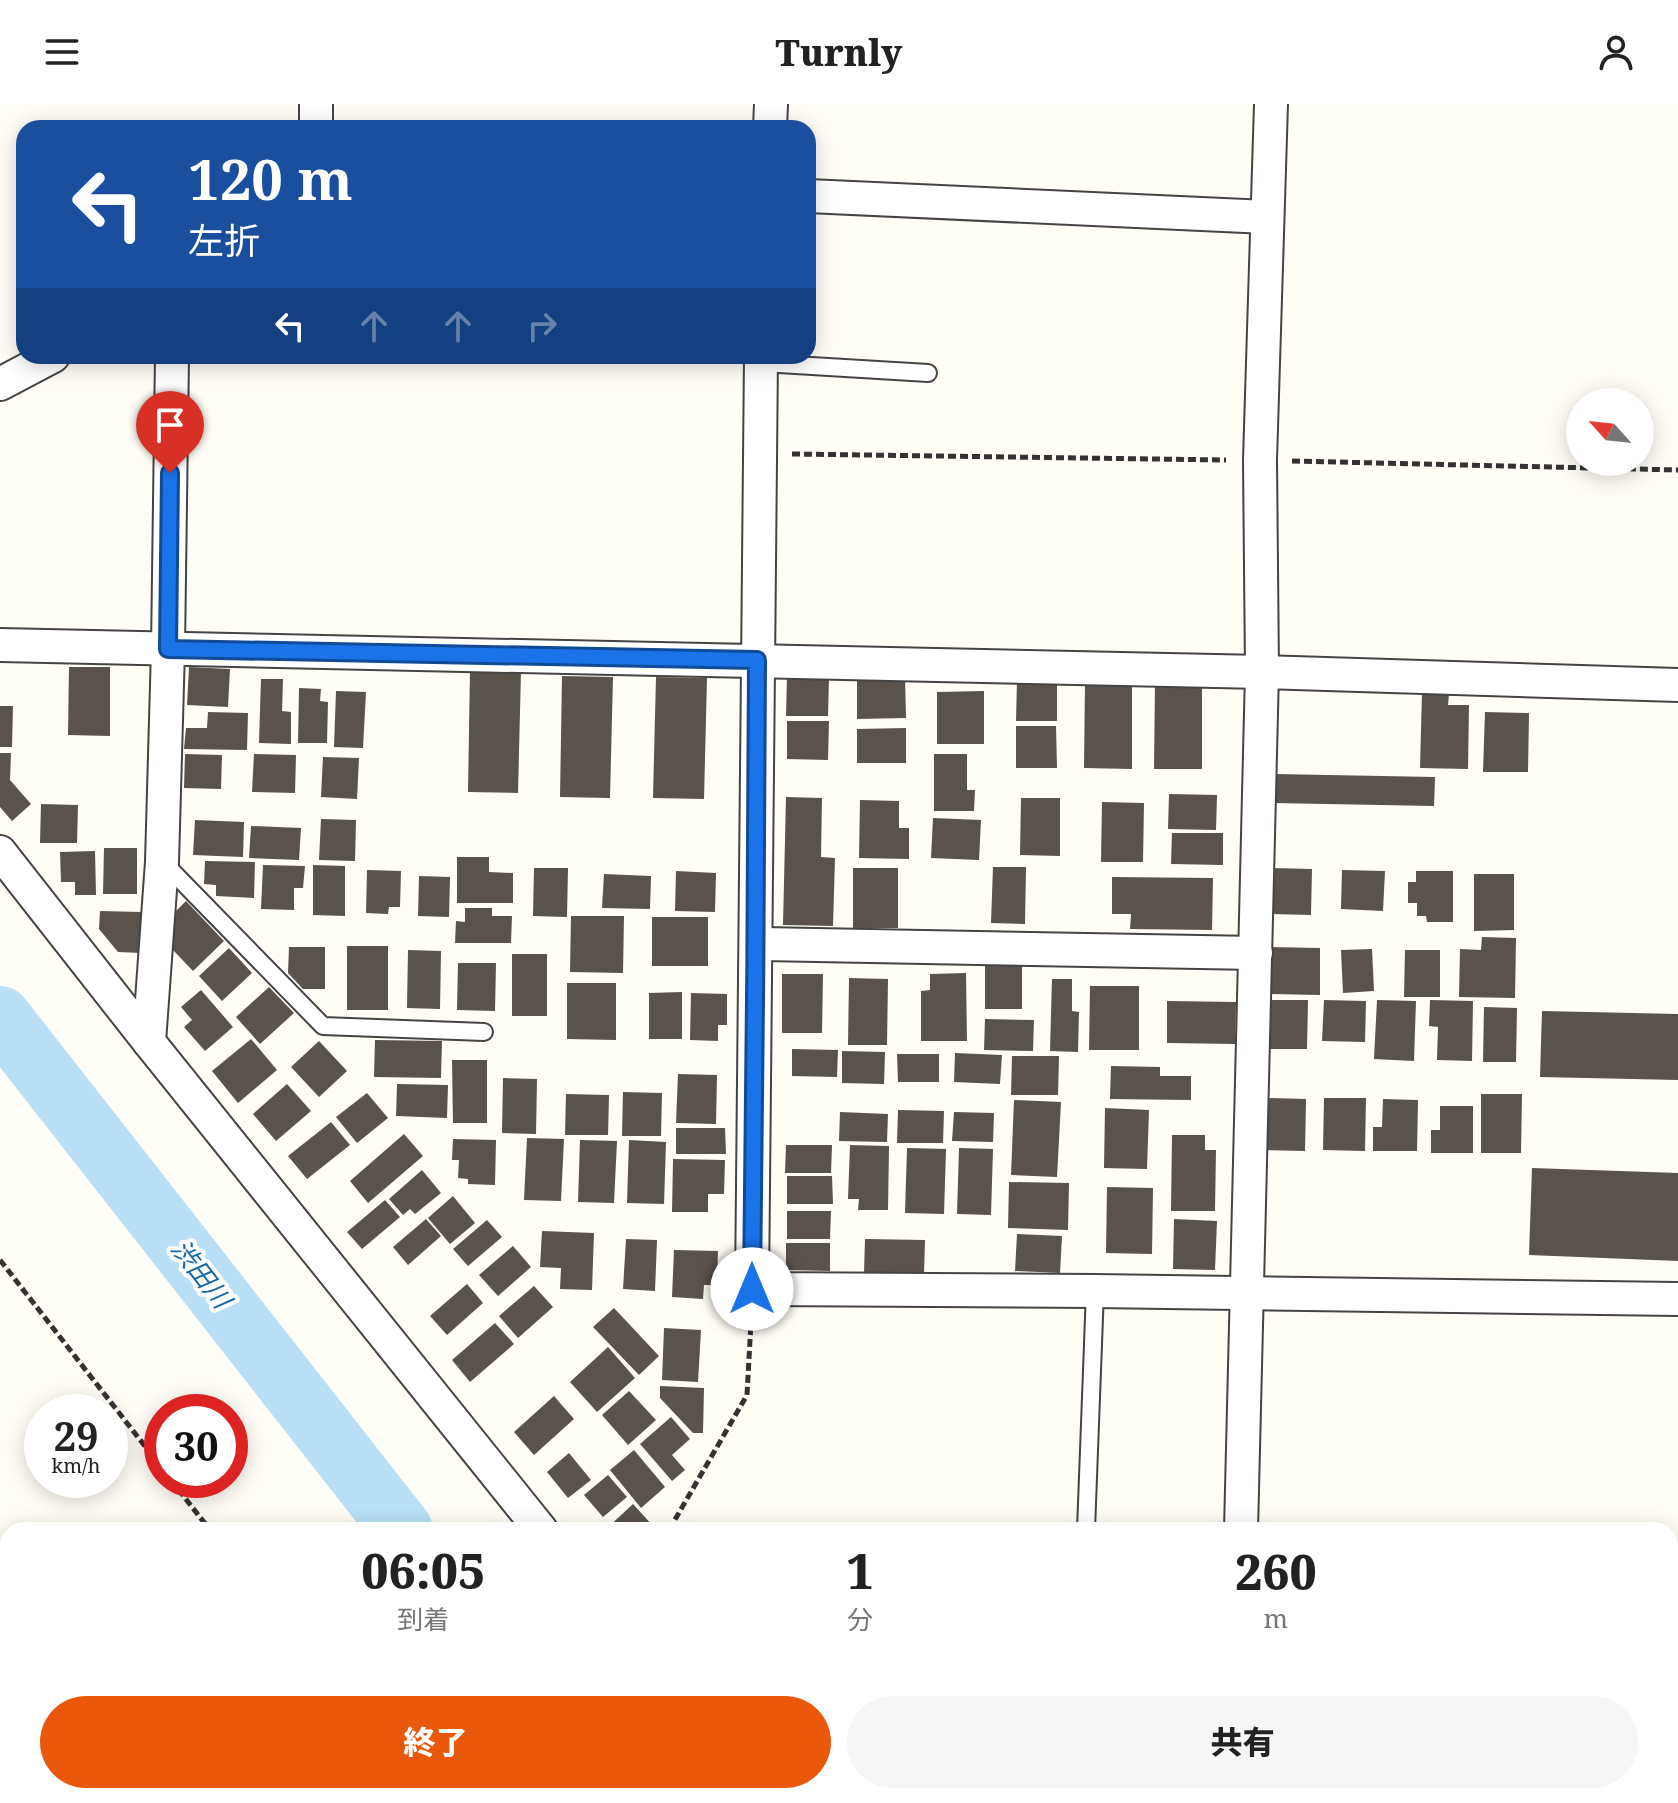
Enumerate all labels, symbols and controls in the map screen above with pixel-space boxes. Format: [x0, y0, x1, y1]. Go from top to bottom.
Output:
text: Turnly [776, 28, 902, 77]
icon: menu [40, 30, 84, 74]
icon: person [1594, 30, 1638, 74]
text: 120 m [188, 140, 353, 216]
icon: left [56, 152, 160, 256]
text: 左折 [188, 216, 260, 265]
icon: left [268, 304, 312, 348]
icon: ahead [352, 304, 396, 348]
icon: ahead [436, 304, 480, 348]
icon: right [520, 304, 564, 348]
north arrow [1566, 388, 1654, 476]
map controls [1566, 388, 1654, 476]
pin [136, 391, 204, 473]
icon: arrive [148, 403, 192, 447]
water label: 渋田川 [164, 1232, 242, 1318]
position arrow [710, 1247, 794, 1331]
speed limit sign: 30 [144, 1394, 248, 1498]
text: 29 [53, 1408, 99, 1463]
text: km/h [51, 1452, 101, 1479]
text: 06:05 [361, 1538, 485, 1603]
text: 1 [846, 1538, 874, 1603]
text: 260 [1235, 1539, 1317, 1604]
text: m [1264, 1600, 1288, 1636]
text: 到着 [397, 1601, 449, 1637]
text: 分 [847, 1601, 873, 1637]
button: 終了 [40, 1696, 831, 1788]
button: 共有 [847, 1696, 1638, 1788]

